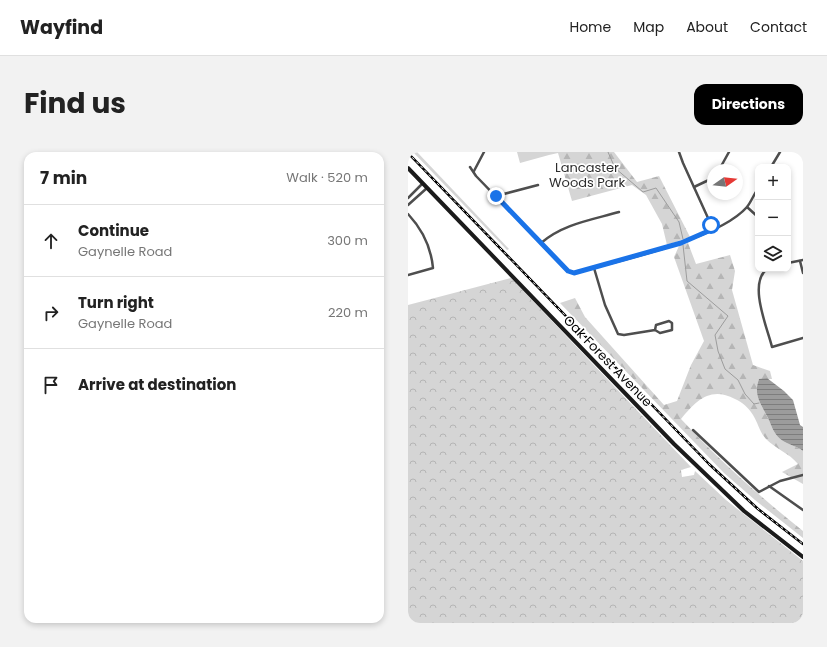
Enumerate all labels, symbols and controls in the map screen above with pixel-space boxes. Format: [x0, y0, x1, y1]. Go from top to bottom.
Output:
text: Wayfind [20, 14, 103, 41]
text: Home [569, 17, 611, 37]
text: Map [633, 17, 664, 37]
text: About [686, 17, 728, 37]
text: Contact [750, 17, 807, 37]
text: Find us [24, 84, 126, 123]
button: Directions [694, 84, 803, 125]
park label: Lancaster Woods Park [549, 158, 625, 192]
north arrow [707, 164, 743, 200]
map controls [755, 164, 791, 272]
button: + [755, 164, 791, 200]
text: 7 min [40, 166, 87, 190]
text: Walk · 520 m [286, 168, 368, 187]
route end [487, 187, 505, 205]
button: − [755, 200, 791, 236]
route start [702, 216, 720, 234]
text: Continue [78, 220, 149, 241]
icon: ahead [40, 230, 62, 252]
text: 300 m [327, 231, 368, 250]
button: layers [755, 236, 791, 272]
text: Gaynelle Road [78, 242, 172, 261]
text: Turn right [78, 292, 154, 313]
icon: right [40, 302, 62, 324]
text: 220 m [328, 303, 368, 322]
street label: Oak Forest Avenue [559, 311, 657, 411]
text: Gaynelle Road [78, 314, 172, 333]
icon: arrive [40, 374, 62, 396]
text: Arrive at destination [78, 374, 236, 395]

